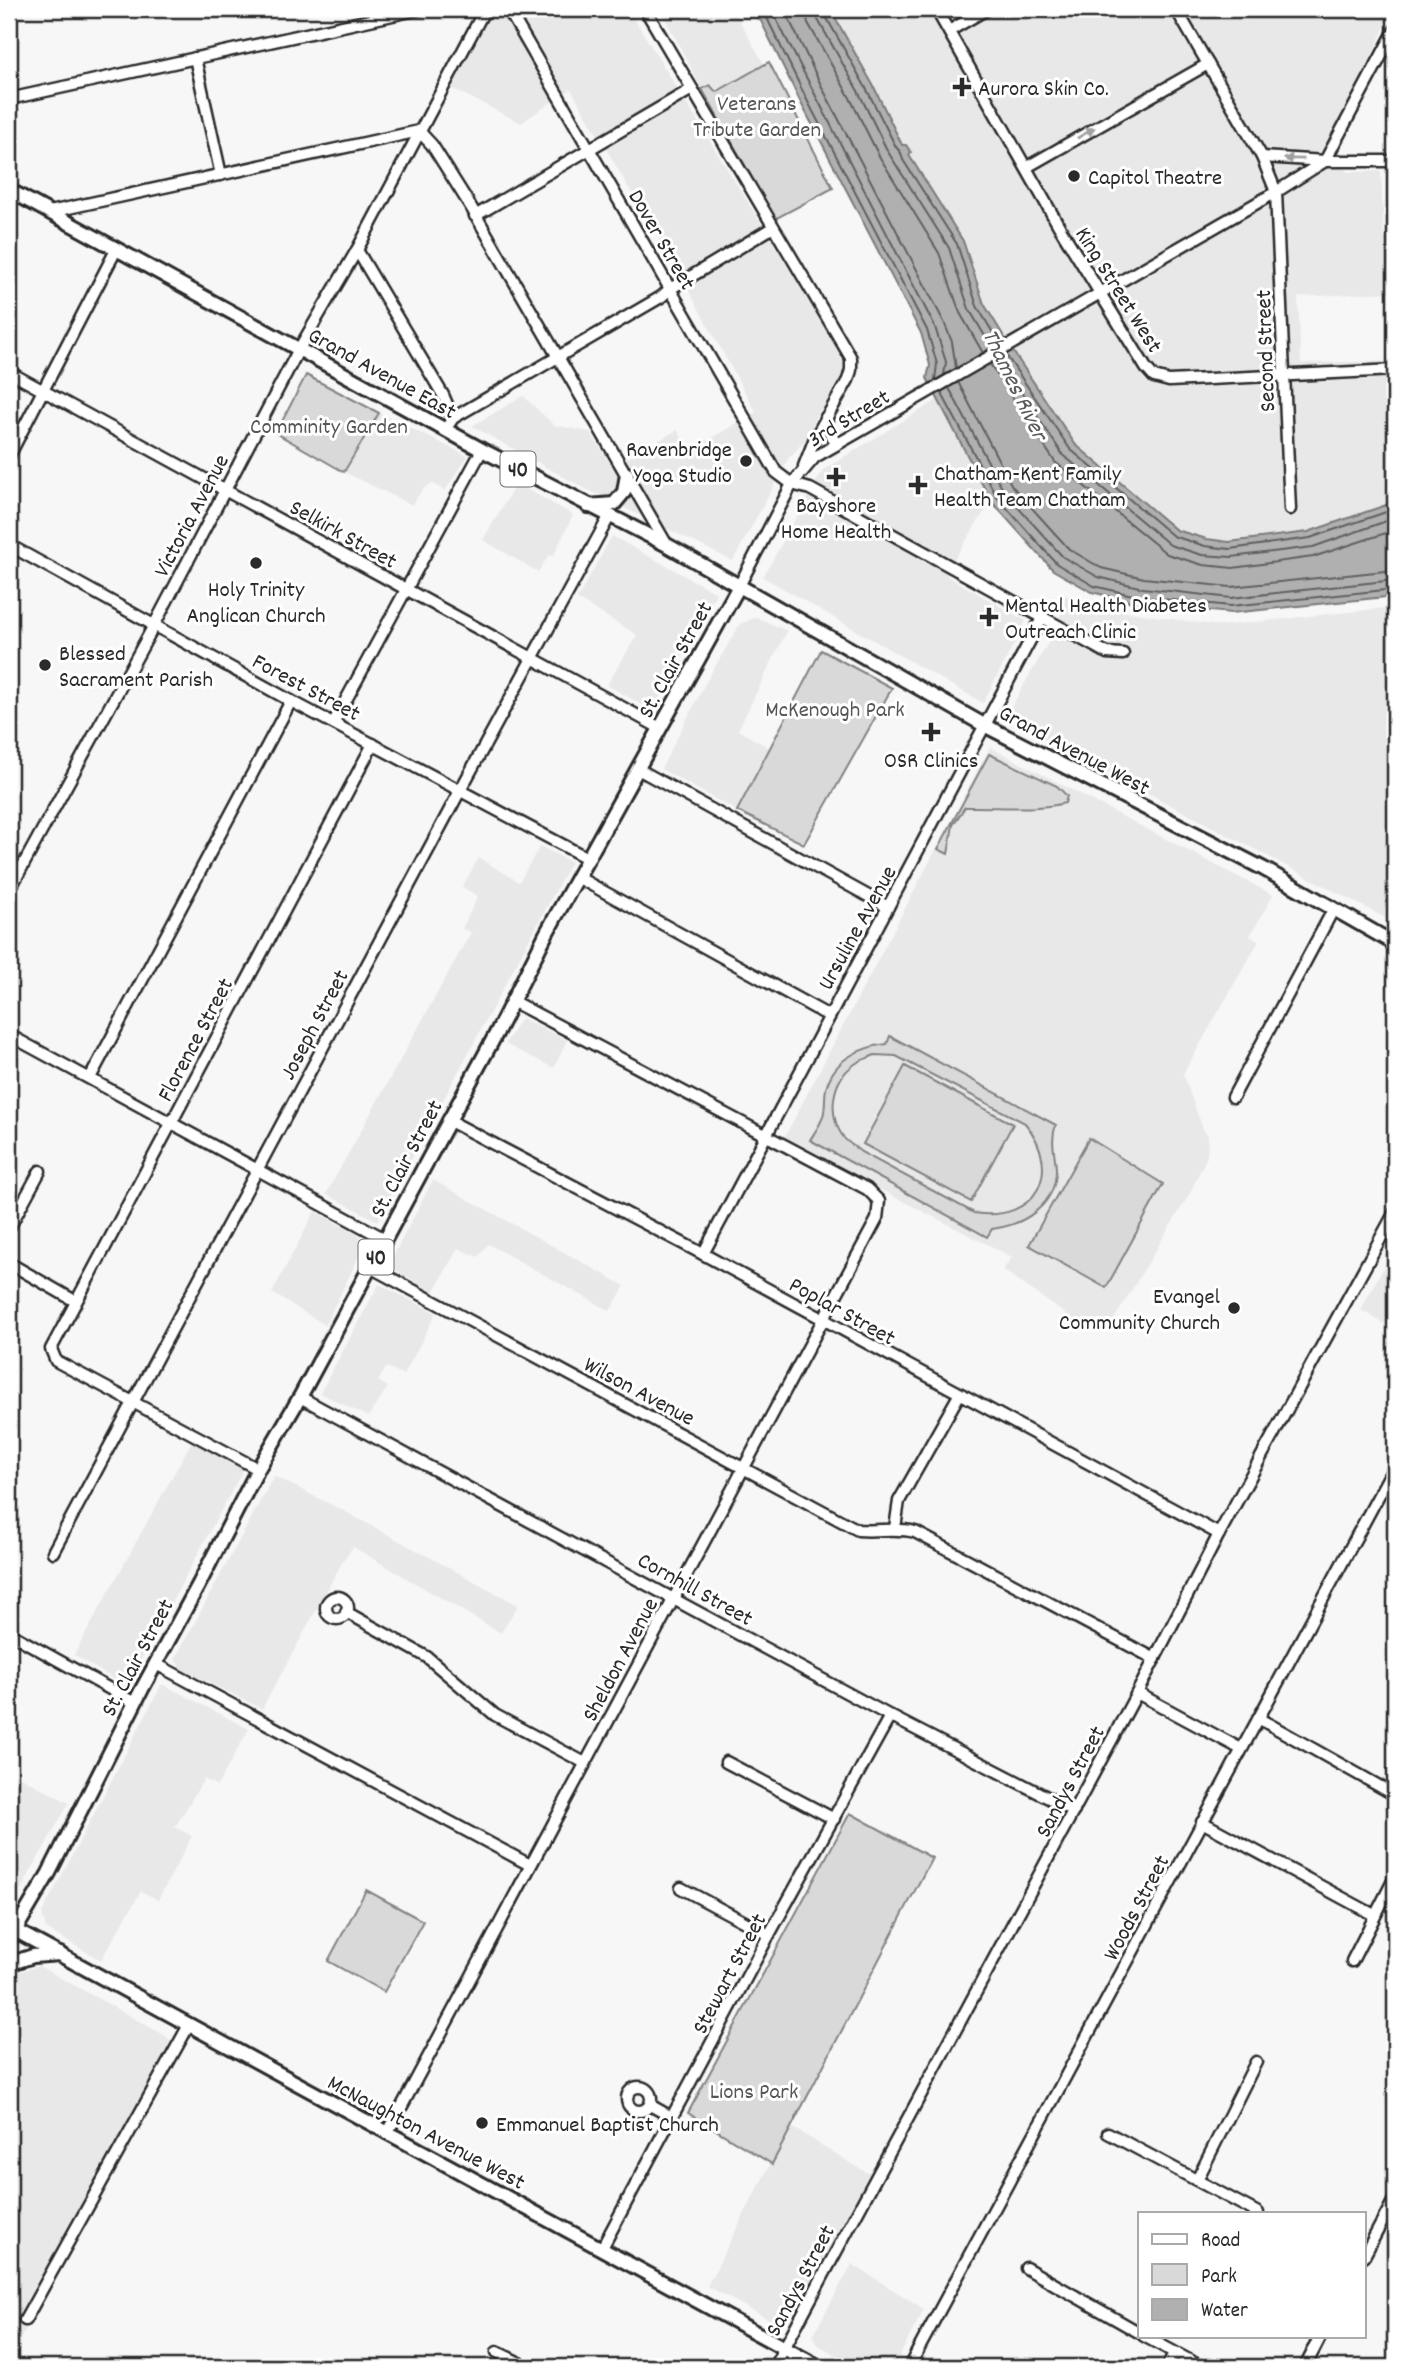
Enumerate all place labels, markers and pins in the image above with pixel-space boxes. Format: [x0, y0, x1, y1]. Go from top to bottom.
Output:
place label: Aurora Skin Co. [978, 74, 1109, 107]
marker: Aurora Skin Co. [952, 77, 972, 97]
place label: Capitol Theatre [1088, 163, 1222, 196]
marker: Capitol Theatre [1066, 168, 1082, 184]
place label: Ravenbridge Yoga Studio [626, 435, 732, 494]
marker: Ravenbridge Yoga Studio [738, 453, 754, 469]
place label: Chatham-Kent Family Health Team Chatham [934, 459, 1126, 518]
marker: Bayshore Home Health [826, 467, 846, 487]
marker: Chatham-Kent Family Health Team Chatham [908, 475, 928, 495]
place label: Bayshore Home Health [781, 491, 891, 550]
marker: Holy Trinity Anglican Church [248, 555, 264, 571]
place label: Holy Trinity Anglican Church [187, 575, 326, 634]
place label: Mental Health Diabetes Outreach Clinic [1005, 591, 1207, 650]
marker: Mental Health Diabetes Outreach Clinic [979, 607, 999, 627]
place label: Blessed Sacrament Parish [59, 639, 213, 698]
marker: Blessed Sacrament Parish [37, 657, 53, 673]
marker: OSR Clinics [921, 722, 941, 742]
place label: OSR Clinics [884, 746, 978, 779]
place label: Evangel Community Church [1059, 1282, 1221, 1341]
marker: Evangel Community Church [1226, 1300, 1242, 1316]
place label: Emmanuel Baptist Church [496, 2110, 719, 2143]
marker: Emmanuel Baptist Church [474, 2115, 490, 2131]

